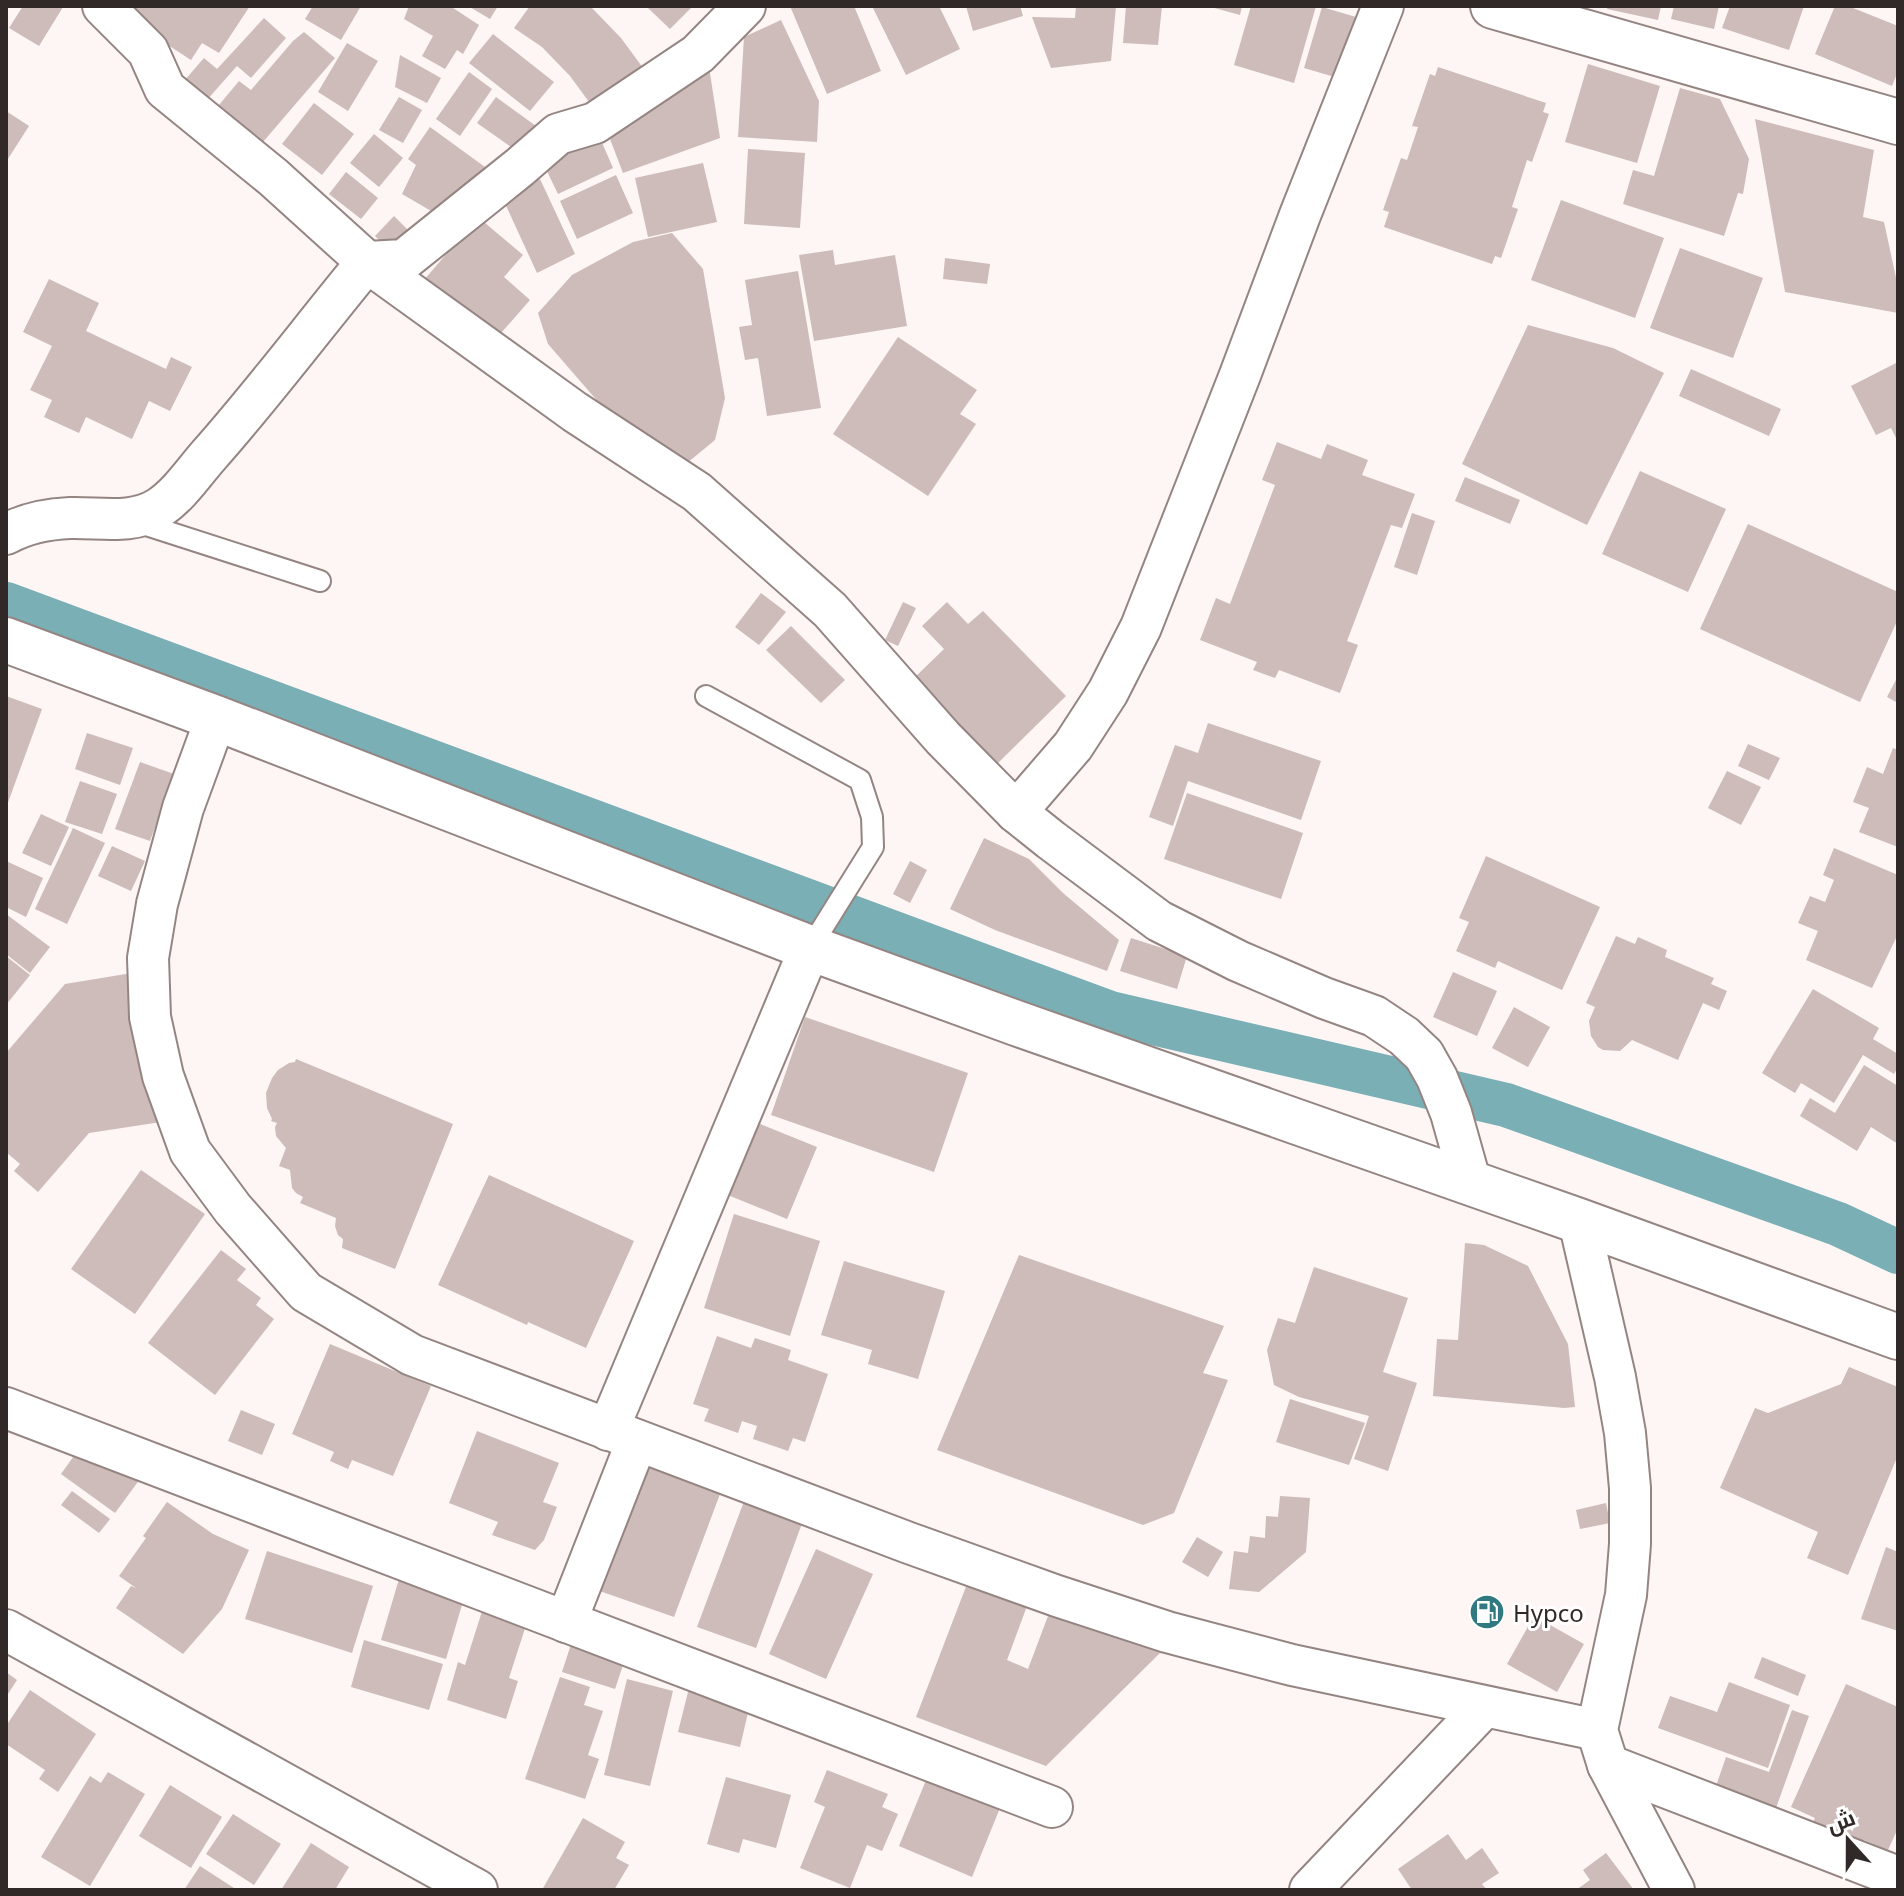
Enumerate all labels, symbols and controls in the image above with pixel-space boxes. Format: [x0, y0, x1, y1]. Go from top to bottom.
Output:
fuel station icon: Hypco [1468, 1593, 1506, 1631]
place label: Hypco [1513, 1596, 1584, 1629]
north arrow [1808, 1800, 1888, 1880]
text: ش [1822, 1801, 1859, 1839]

